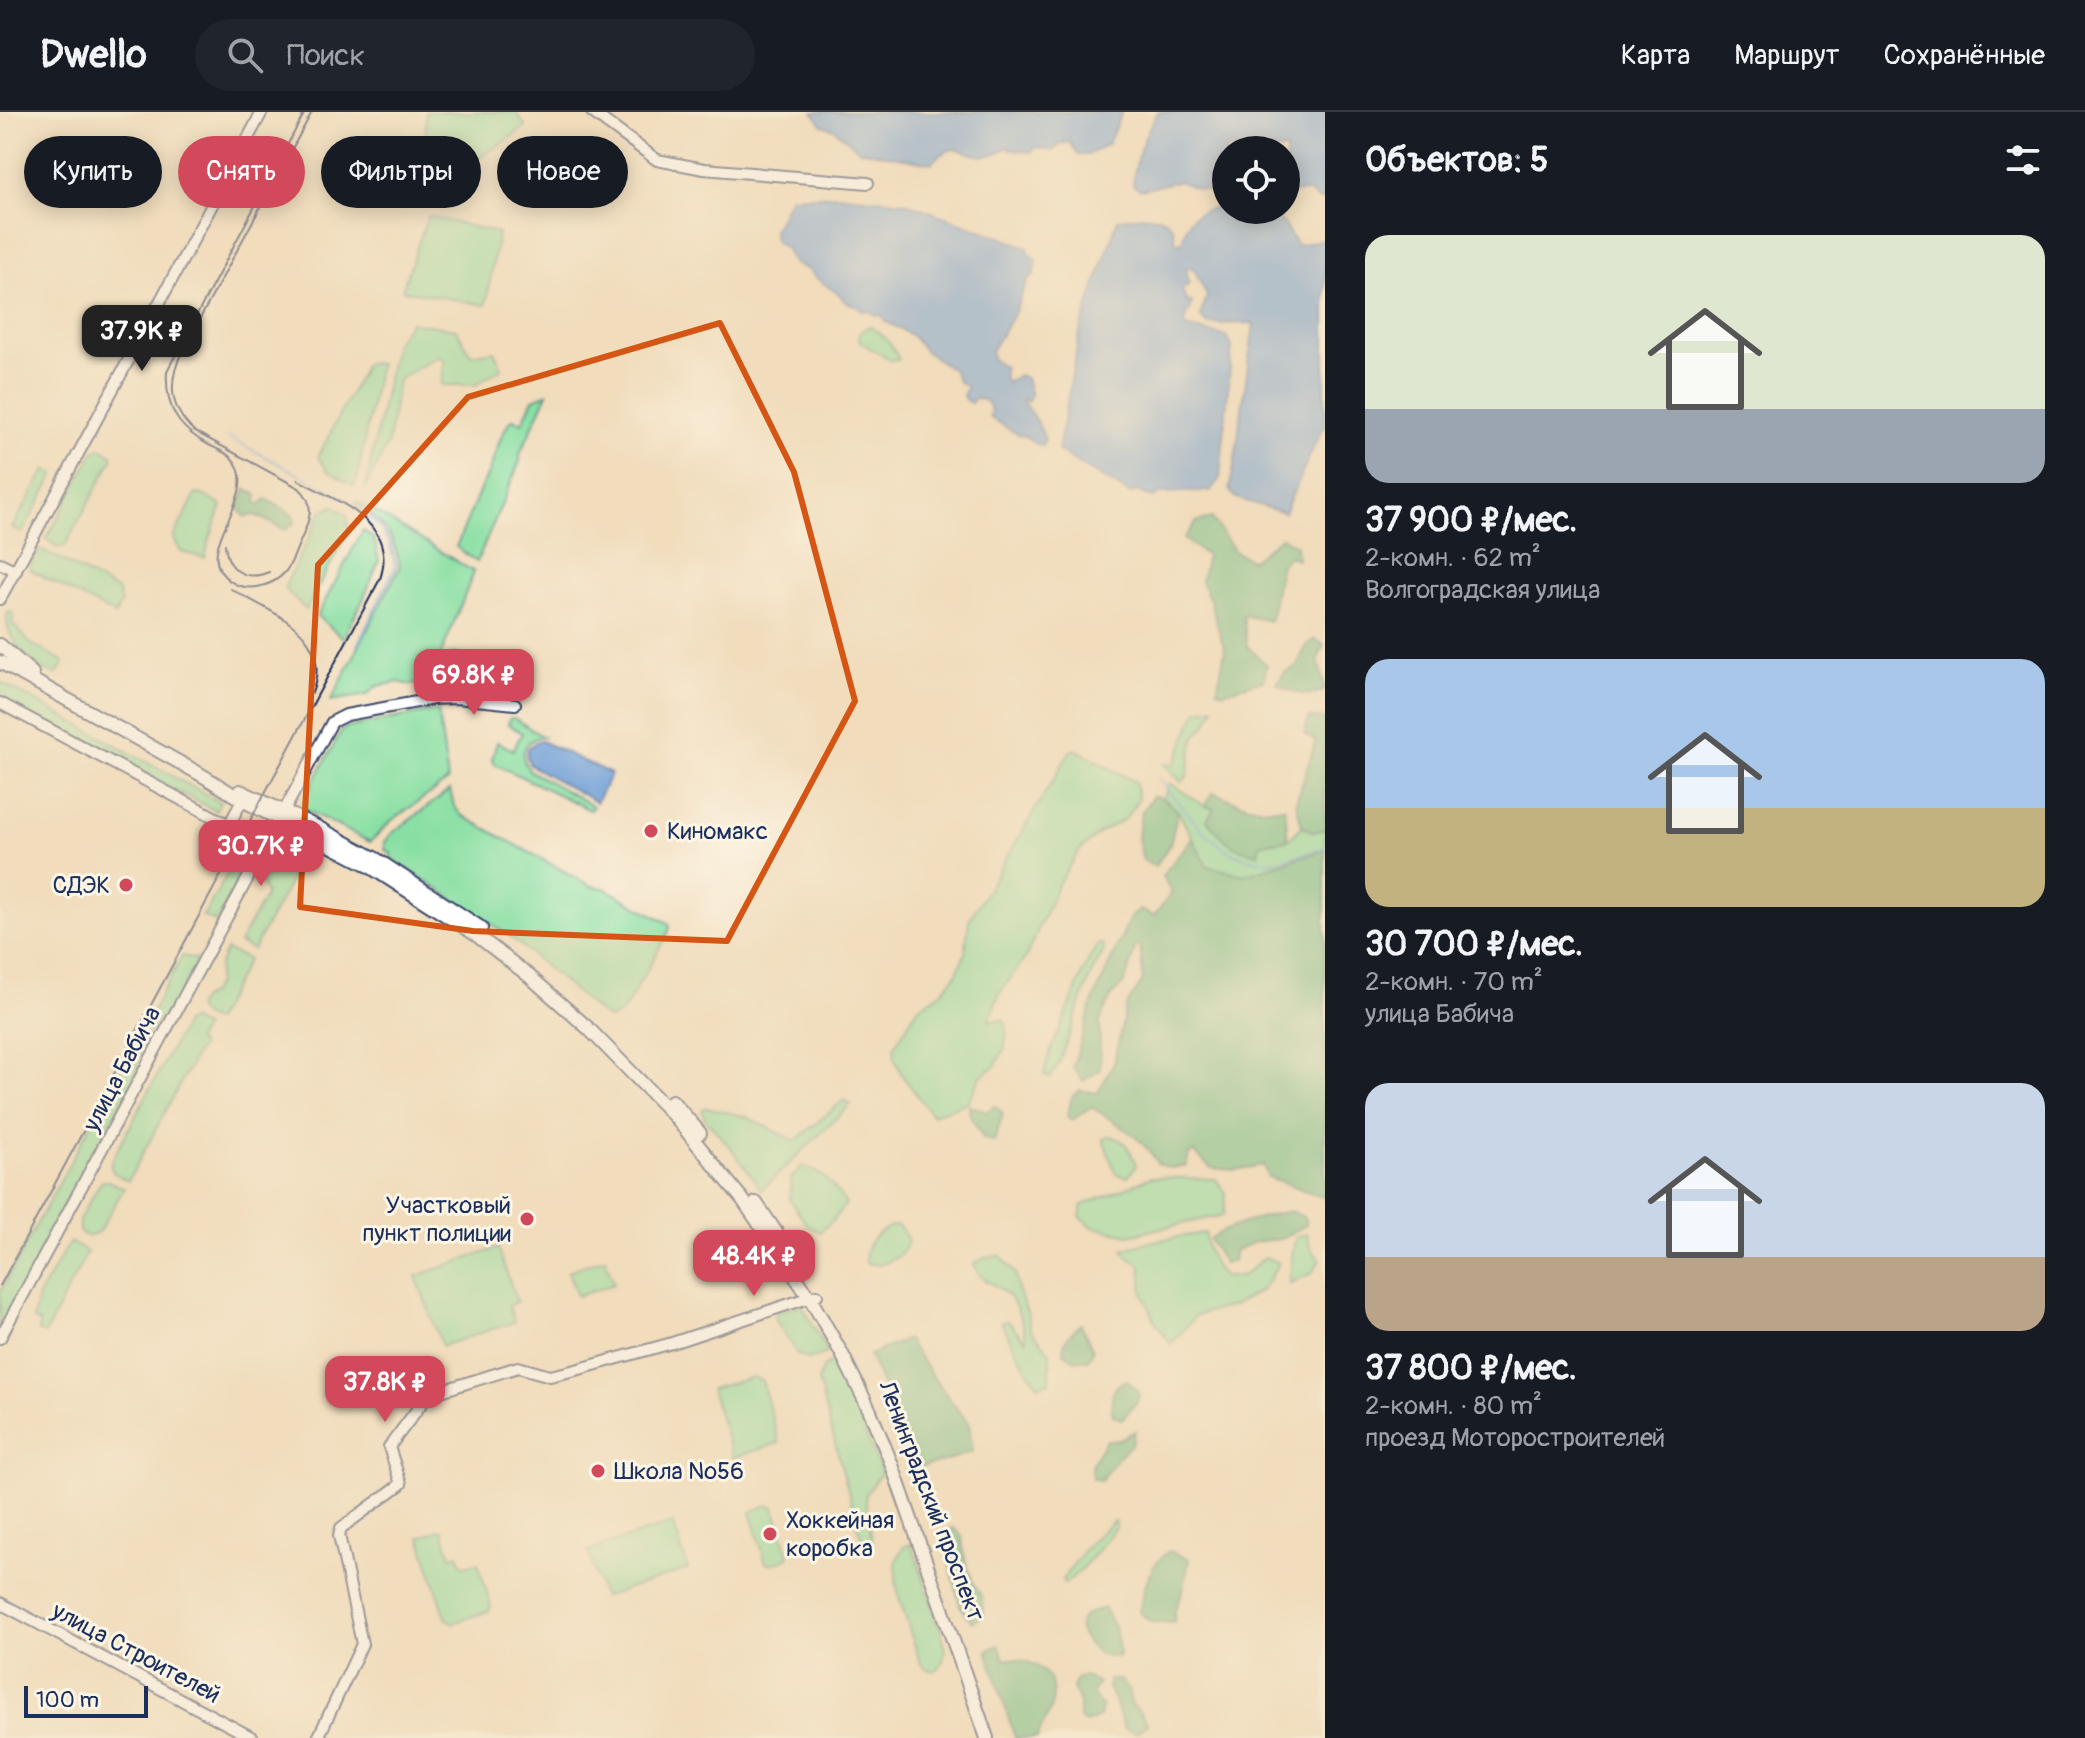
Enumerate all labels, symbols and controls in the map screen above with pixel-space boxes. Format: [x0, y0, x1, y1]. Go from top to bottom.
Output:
search box [195, 19, 755, 91]
text: Dwello [40, 31, 147, 79]
icon: search [223, 33, 267, 77]
text: Поиск [287, 37, 365, 74]
text: Карта [1621, 38, 1690, 73]
text: Маршрут [1734, 38, 1840, 73]
text: Сохранённые [1884, 38, 2045, 73]
chip: Купить [24, 136, 162, 208]
chip: Снять [178, 136, 305, 208]
chip: Фильтры [321, 136, 481, 208]
chip: Новое [497, 136, 628, 208]
map controls [1212, 136, 1300, 224]
button: locate [1212, 136, 1300, 224]
icon: filters [2001, 138, 2045, 182]
text: Объектов: 5 [1365, 139, 1548, 182]
icon: home [1633, 287, 1777, 431]
pin: 37.9K ₽ [68, 305, 216, 373]
text: 37.9K ₽ [100, 315, 184, 347]
text: 37 900 ₽/мес. [1365, 499, 1577, 542]
text: 2-комн. · 62 m² [1365, 542, 1541, 574]
text: Волгоградская улица [1365, 574, 1600, 606]
pin: 69.8K ₽ [400, 649, 548, 717]
text: 69.8K ₽ [432, 659, 516, 691]
icon: home [1633, 711, 1777, 855]
place label: Киномакс [667, 817, 768, 846]
pin: 30.7K ₽ [187, 820, 335, 888]
marker: Киномакс [642, 822, 660, 840]
text: 30.7K ₽ [217, 830, 305, 862]
place label: СДЭК [53, 871, 110, 900]
marker: СДЭК [117, 876, 135, 894]
text: 30 700 ₽/мес. [1365, 923, 1583, 966]
text: 2-комн. · 70 m² [1365, 966, 1543, 998]
text: улица Бабича [1365, 998, 1514, 1030]
street label: улица Бабича [76, 1001, 167, 1137]
icon: home [1633, 1135, 1777, 1279]
place label: Участковый пункт полиции [362, 1191, 511, 1248]
marker: Участковый пункт полиции [518, 1210, 536, 1228]
pin: 48.4K ₽ [680, 1230, 828, 1298]
text: 48.4K ₽ [711, 1240, 797, 1272]
text: 37 800 ₽/мес. [1365, 1347, 1577, 1390]
pin: 37.8K ₽ [311, 1356, 459, 1424]
text: 37.8K ₽ [343, 1366, 427, 1398]
street label: Ленинградский проспект [871, 1376, 990, 1625]
text: 2-комн. · 80 m² [1365, 1390, 1542, 1422]
text: проезд Моторостроителей [1365, 1422, 1665, 1454]
place label: Школа №56 [614, 1457, 744, 1486]
marker: Школа №56 [589, 1462, 607, 1480]
place label: Хоккейная коробка [786, 1506, 894, 1563]
marker: Хоккейная коробка [761, 1525, 779, 1543]
street label: улица Строителей [46, 1596, 225, 1710]
scale bar [24, 1682, 148, 1718]
text: 100 m [36, 1686, 99, 1714]

